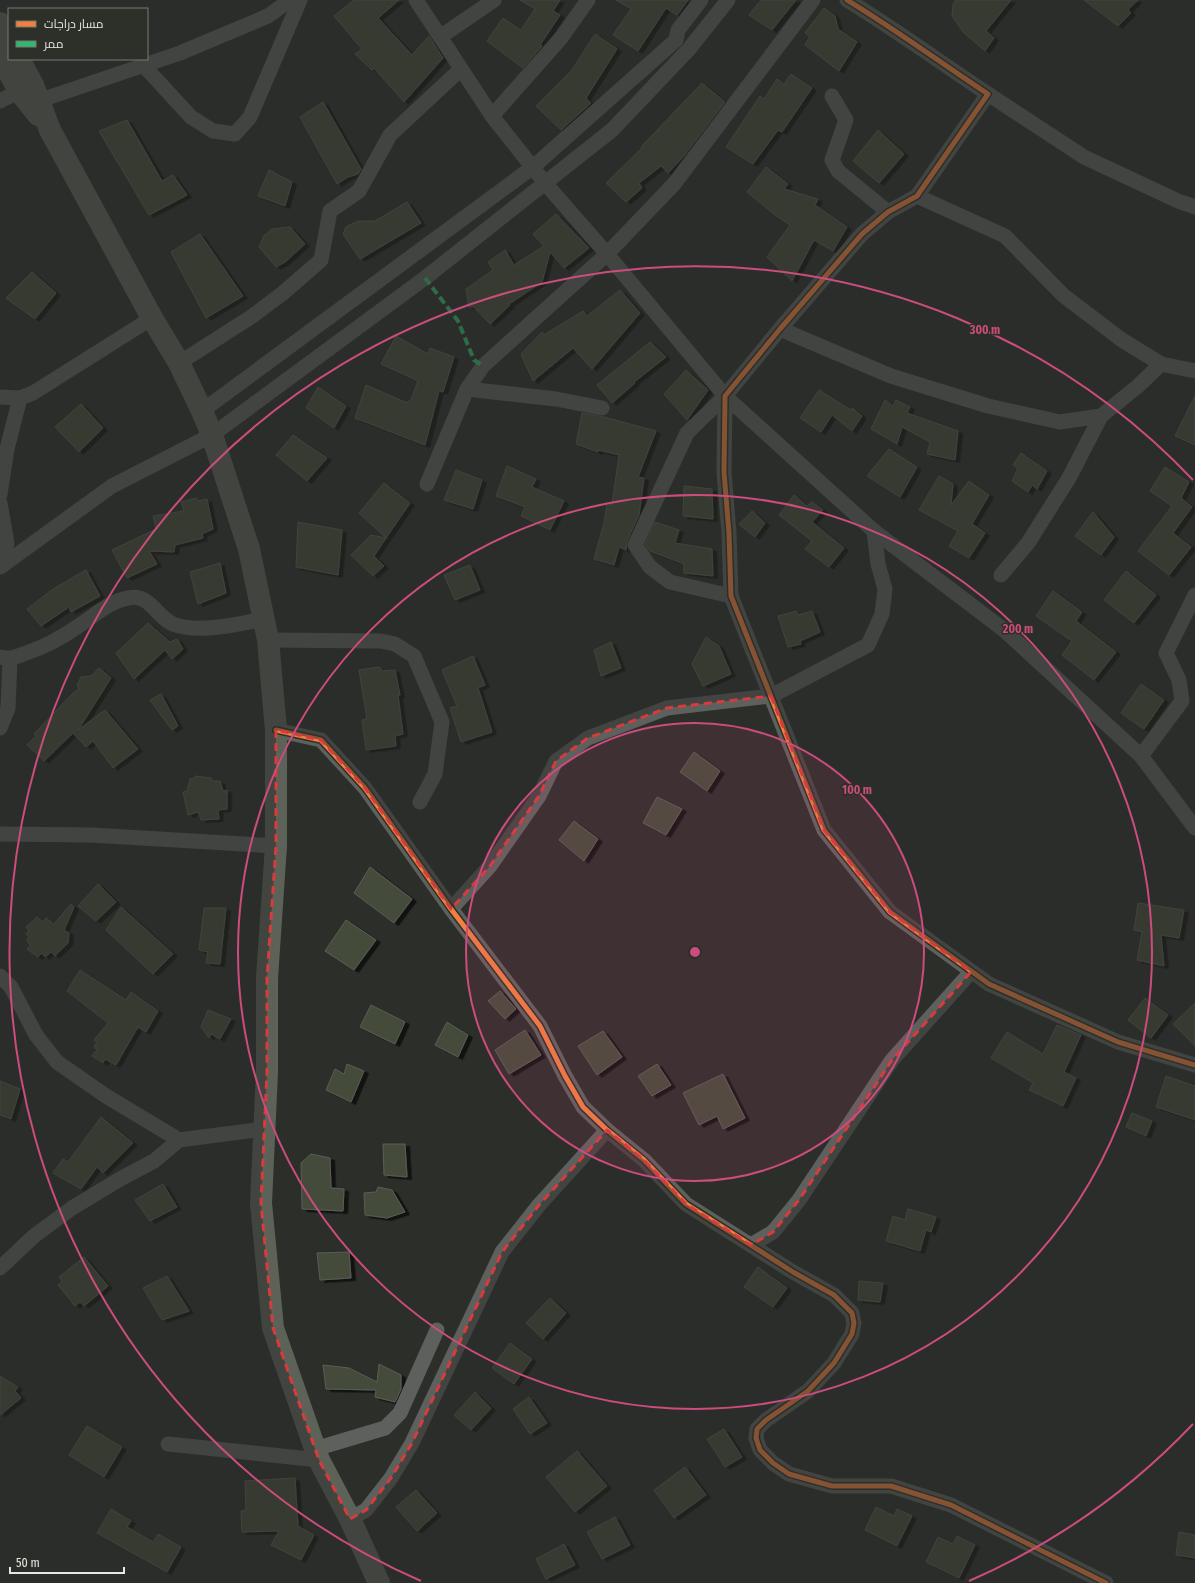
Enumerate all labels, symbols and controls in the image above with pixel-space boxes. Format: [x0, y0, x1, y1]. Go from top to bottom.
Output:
legend [8, 8, 148, 60]
text: مسار دراجات [44, 17, 103, 31]
text: ممر [43, 37, 63, 51]
text: 300 m [969, 323, 1000, 337]
text: 200 m [1002, 622, 1033, 636]
text: 100 m [842, 783, 872, 797]
centre of rings [688, 945, 702, 959]
scale bar [10, 1549, 124, 1575]
text: 50 m [16, 1556, 40, 1570]

